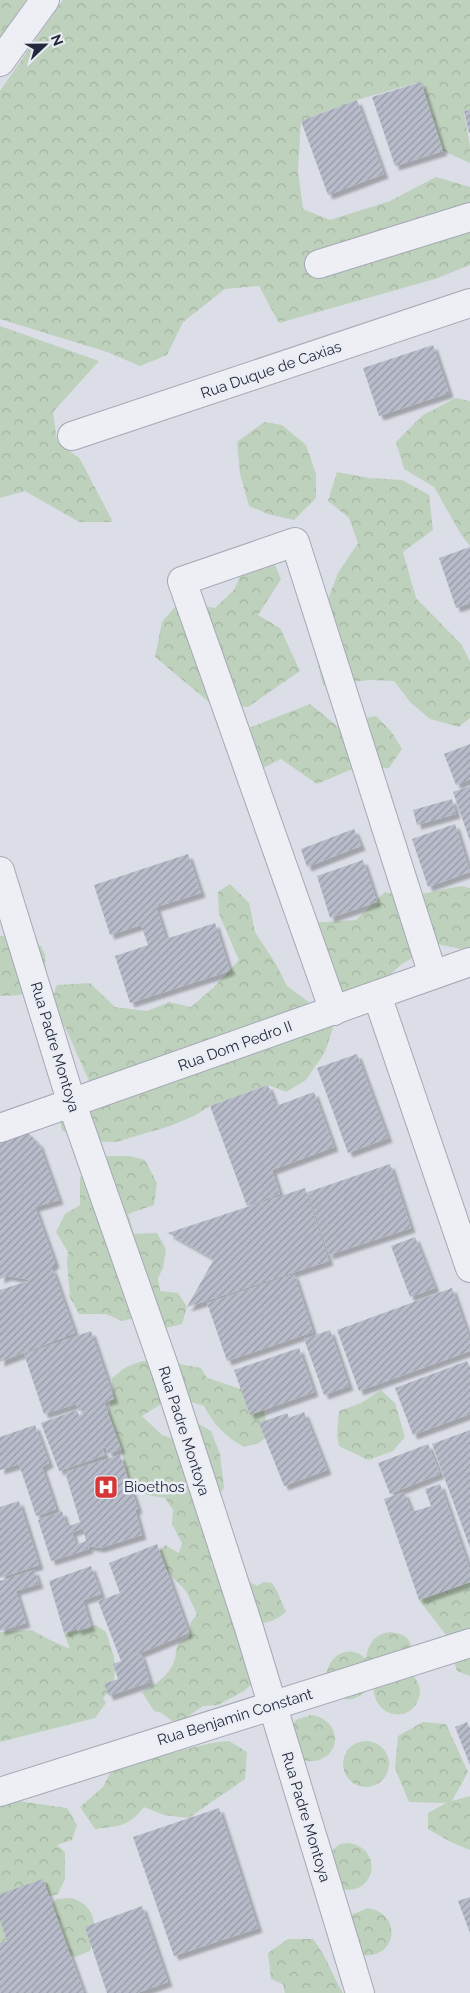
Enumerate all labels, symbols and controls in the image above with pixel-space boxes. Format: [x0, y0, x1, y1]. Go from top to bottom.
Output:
north arrow [20, 20, 70, 70]
text: N [48, 32, 66, 48]
street label: Rua Duque de Caxias [198, 337, 344, 403]
street label: Rua Padre Montoya [27, 980, 83, 1114]
street label: Rua Dom Pedro II [175, 1017, 295, 1075]
street label: Rua Padre Montoya [155, 1364, 213, 1498]
hospital icon: Bioethos [93, 1474, 119, 1500]
place label: Bioethos [124, 1478, 185, 1496]
street label: Rua Benjamin Constant [155, 1685, 315, 1749]
street label: Rua Padre Montoya [278, 1750, 334, 1884]

